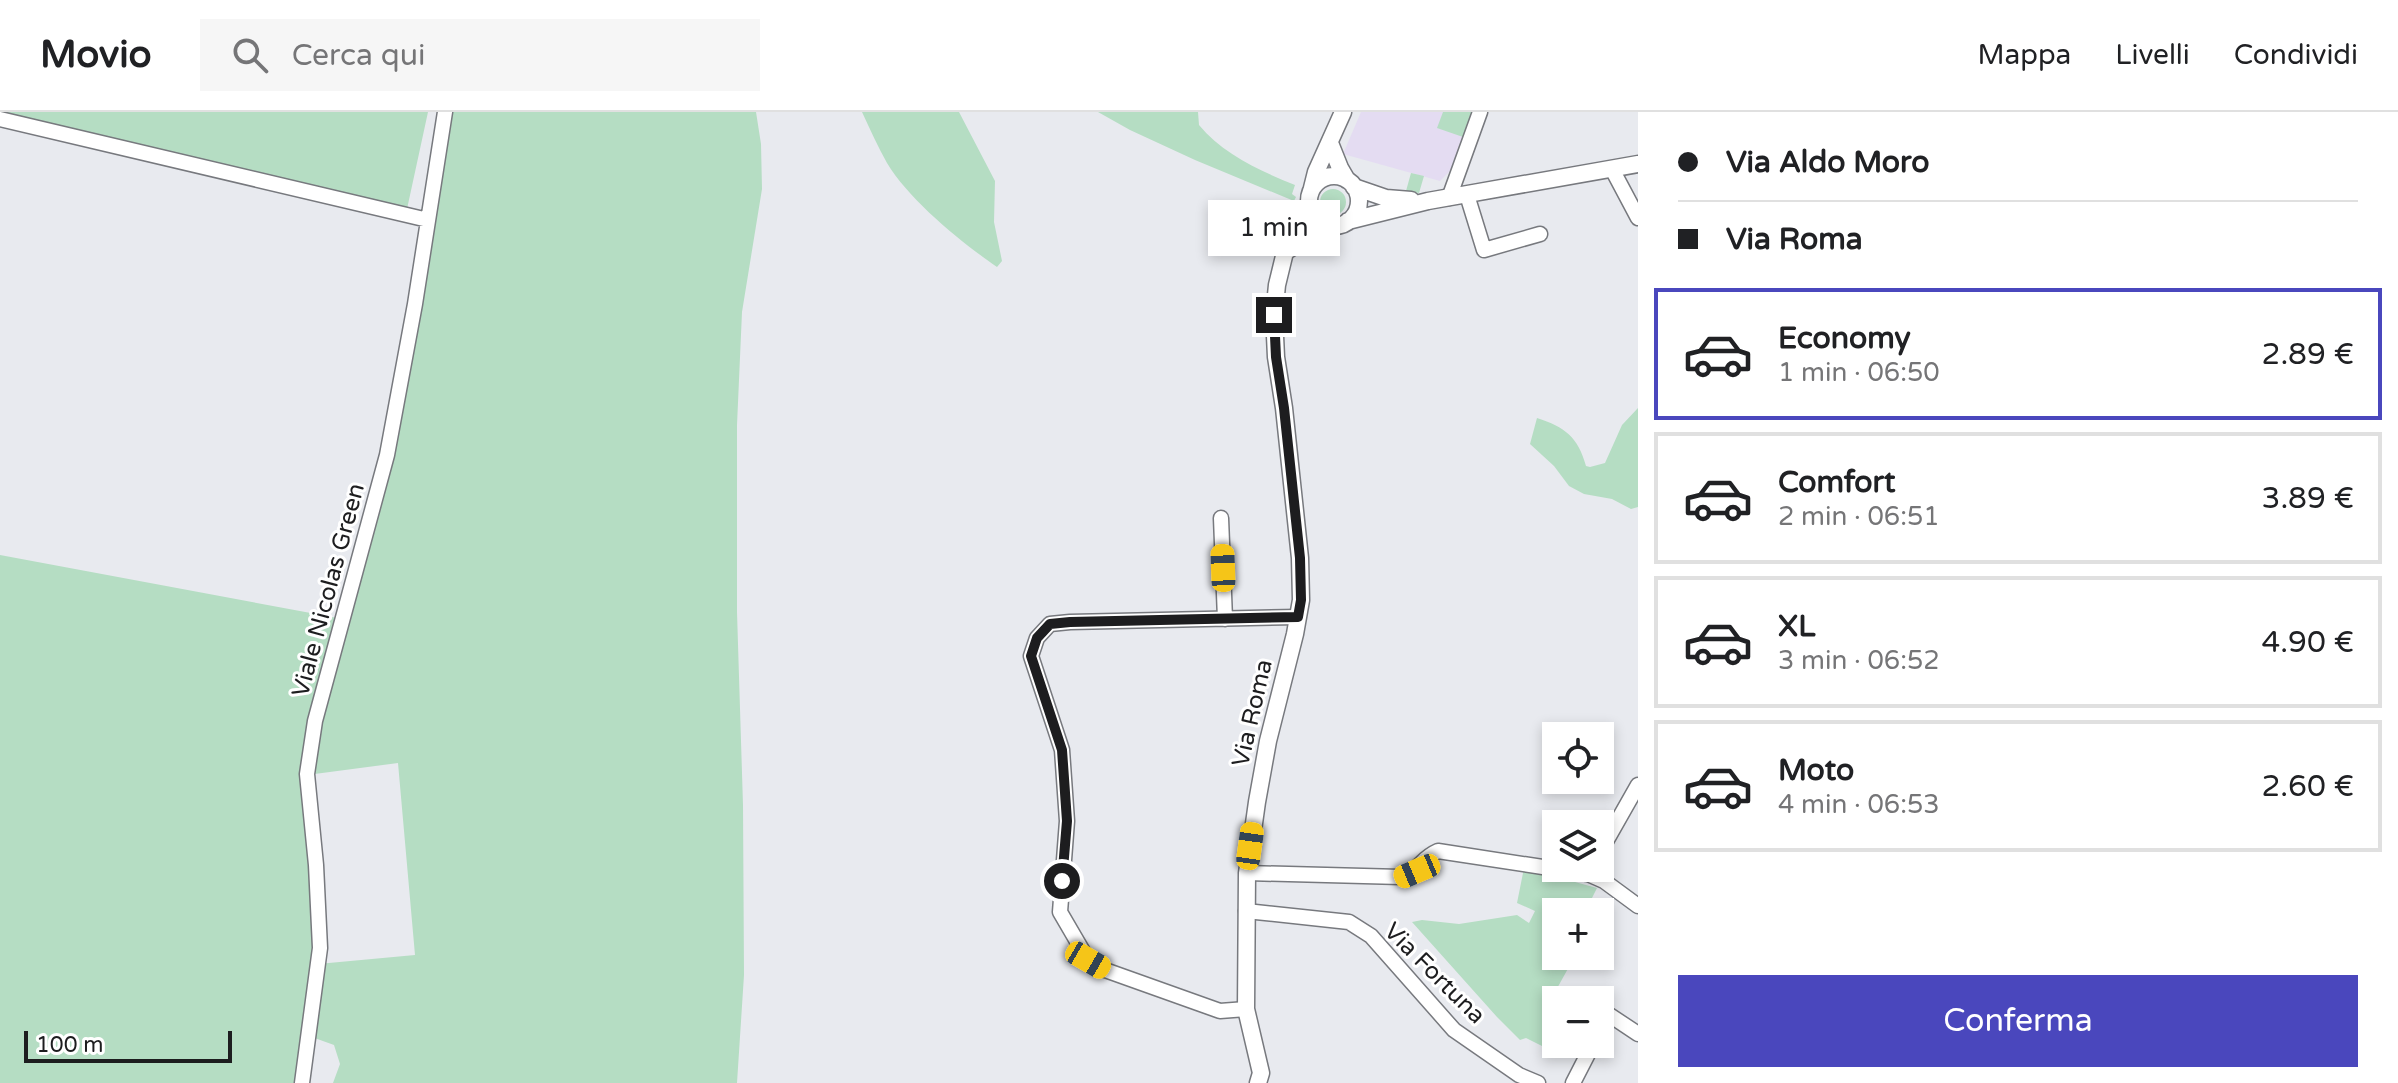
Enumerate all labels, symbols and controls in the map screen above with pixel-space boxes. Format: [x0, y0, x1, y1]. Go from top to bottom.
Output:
search box [200, 19, 760, 91]
text: Movio [40, 32, 152, 78]
icon: search [228, 33, 272, 77]
text: Cerca qui [292, 37, 425, 74]
text: Mappa [1977, 38, 2071, 72]
text: Livelli [2115, 38, 2190, 72]
text: Condividi [2234, 38, 2358, 72]
text: Via Aldo Moro [1726, 144, 1929, 181]
callout: 1 min [1208, 199, 1340, 255]
text: 1 min [1239, 212, 1309, 243]
text: Via Roma [1726, 221, 1863, 258]
route end [1256, 297, 1292, 333]
icon: car [1682, 318, 1754, 390]
text: Economy [1778, 320, 1911, 357]
text: 2.89 € [2262, 336, 2354, 373]
text: 1 min · 06:50 [1778, 357, 1940, 388]
icon: car [1682, 462, 1754, 534]
text: Comfort [1778, 464, 1896, 501]
street label: Viale Nicolas Green [286, 480, 371, 700]
text: 3.89 € [2262, 480, 2354, 517]
text: 2 min · 06:51 [1778, 501, 1940, 532]
car [1210, 544, 1236, 592]
icon: car [1682, 606, 1754, 678]
text: XL [1778, 608, 1815, 645]
text: 4.90 € [2261, 624, 2354, 661]
text: 3 min · 06:52 [1778, 645, 1940, 676]
street label: Via Roma [1226, 657, 1279, 770]
map controls [1542, 722, 1614, 1058]
button: locate [1542, 722, 1614, 794]
icon: car [1682, 750, 1754, 822]
text: Moto [1778, 752, 1854, 789]
text: 2.60 € [2261, 768, 2354, 805]
text: 4 min · 06:53 [1778, 789, 1940, 820]
button: layers [1542, 810, 1614, 882]
car [1235, 821, 1265, 871]
car [1390, 851, 1444, 891]
route start [1044, 863, 1080, 899]
button: + [1542, 898, 1614, 970]
street label: Via Fortuna [1378, 917, 1491, 1030]
car [1061, 938, 1115, 982]
button: Conferma [1678, 975, 2358, 1067]
button: − [1542, 986, 1614, 1058]
scale bar [24, 1027, 232, 1063]
text: 100 m [36, 1032, 103, 1058]

